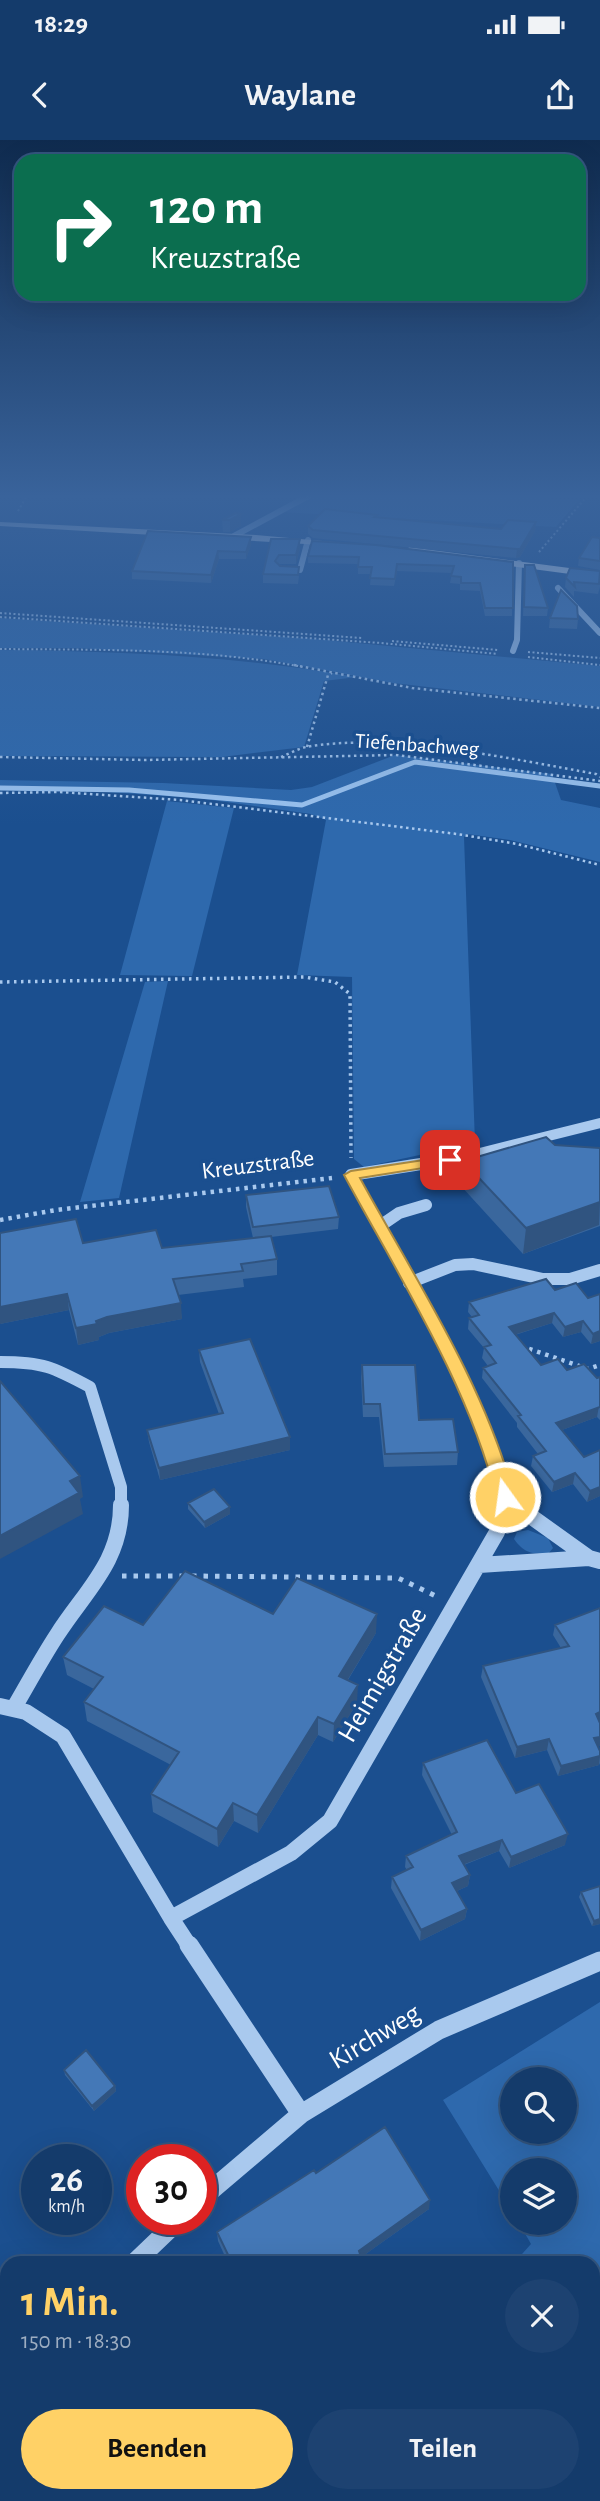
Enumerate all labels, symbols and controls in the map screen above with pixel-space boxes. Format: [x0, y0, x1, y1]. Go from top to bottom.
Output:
text: 18:29 [35, 11, 88, 37]
icon: back [21, 76, 59, 114]
icon: share [541, 76, 579, 114]
text: Waylane [244, 79, 356, 111]
icon: right [35, 182, 126, 273]
text: 120 m [150, 184, 263, 233]
text: Kreuzstraße [150, 242, 301, 274]
street label: Tiefenbachweg [354, 730, 480, 760]
pin [420, 1130, 480, 1190]
icon: arrive [431, 1141, 469, 1179]
street label: Kreuzstraße [200, 1146, 316, 1184]
position arrow [468, 1460, 542, 1534]
street label: Heimigstraße [333, 1603, 433, 1747]
street label: Kirchweg [325, 1999, 426, 2075]
map controls [500, 2067, 577, 2235]
button: search [500, 2067, 577, 2144]
speed limit sign: 30 [126, 2144, 217, 2235]
button: layers [500, 2158, 577, 2235]
text: 26 [50, 2163, 83, 2198]
text: km/h [48, 2198, 85, 2216]
button: close [505, 2279, 579, 2353]
text: 1 Min. [21, 2281, 119, 2323]
text: 150 m · 18:30 [21, 2330, 131, 2353]
button: Beenden [21, 2409, 293, 2489]
button: Teilen [307, 2409, 579, 2489]

